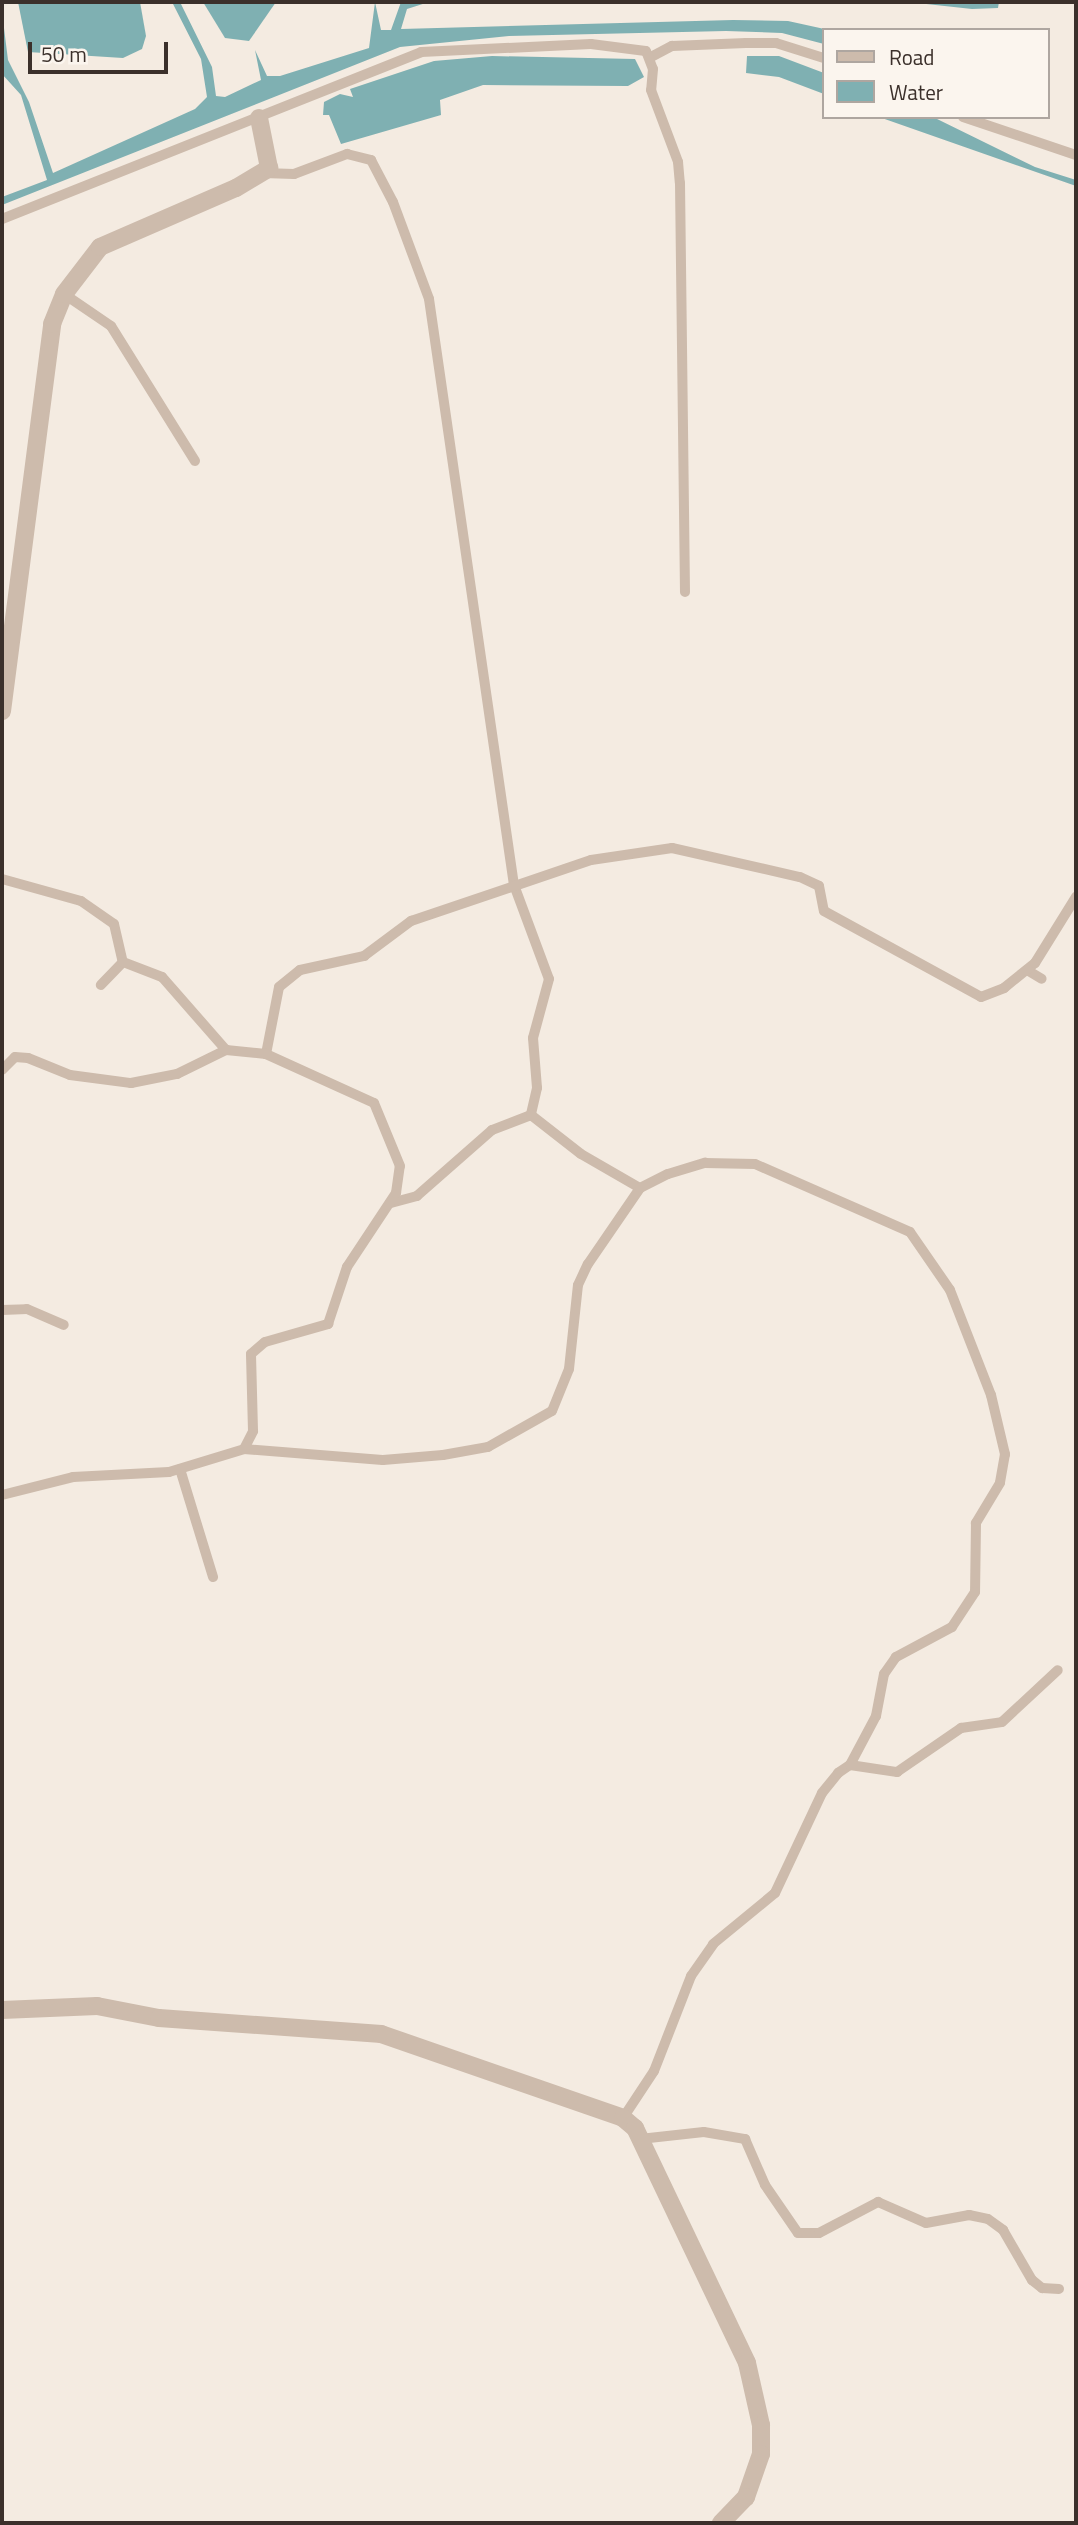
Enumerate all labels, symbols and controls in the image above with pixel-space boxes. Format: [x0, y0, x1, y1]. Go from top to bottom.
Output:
scale bar [32, 28, 172, 72]
legend [822, 28, 1050, 119]
text: 50 m [41, 38, 87, 70]
text: Road [889, 41, 934, 73]
text: Water [889, 76, 943, 108]

